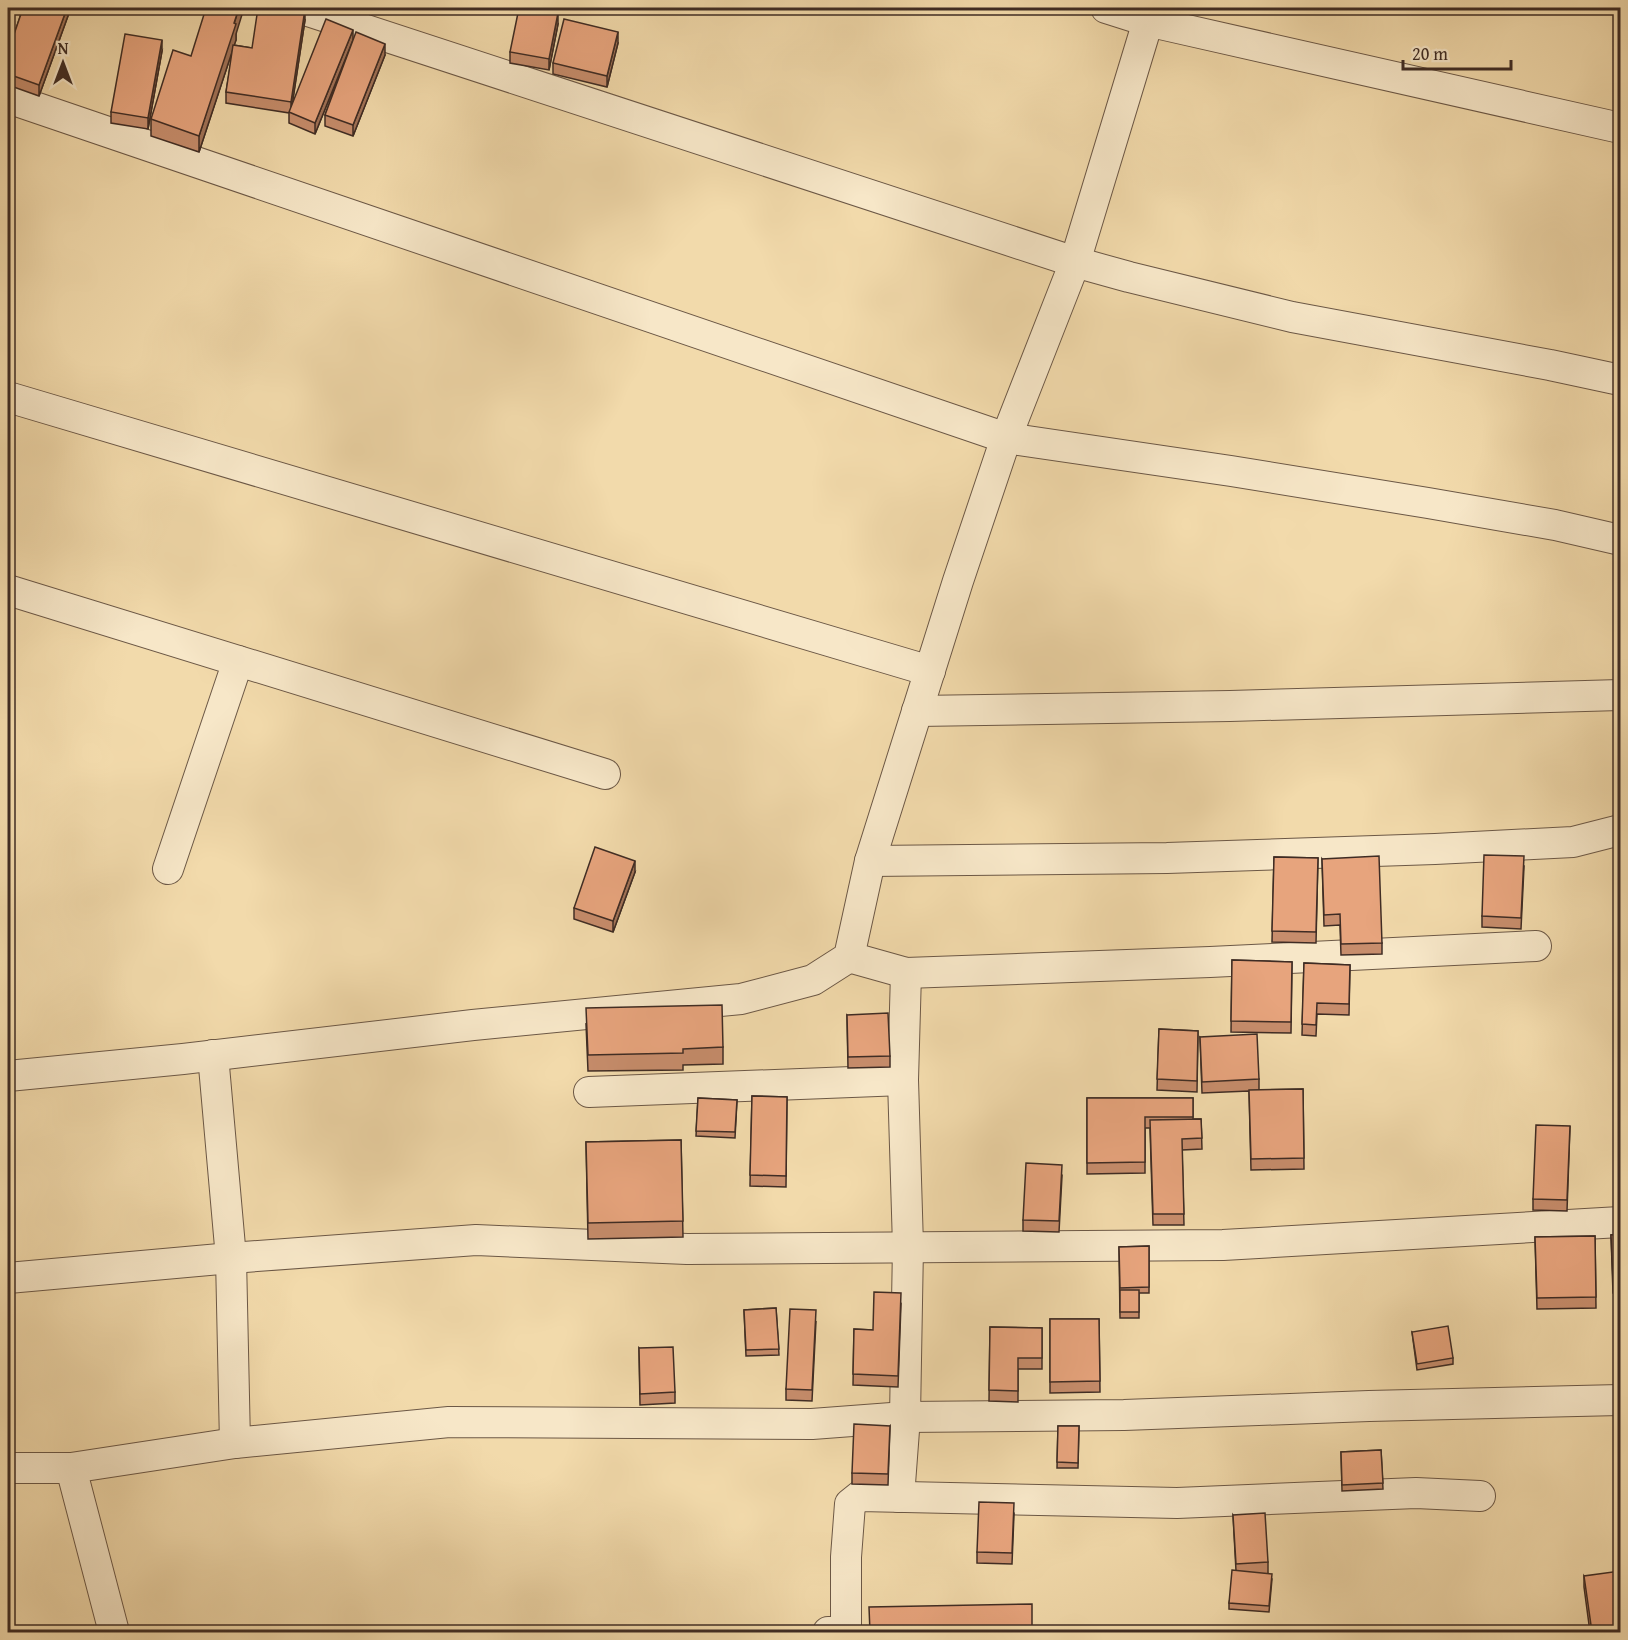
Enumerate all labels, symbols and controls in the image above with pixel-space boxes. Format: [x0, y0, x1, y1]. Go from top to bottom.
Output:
north arrow [33, 33, 93, 93]
scale bar [1403, 33, 1511, 71]
text: N [58, 36, 69, 60]
text: 20 m [1412, 40, 1448, 67]

